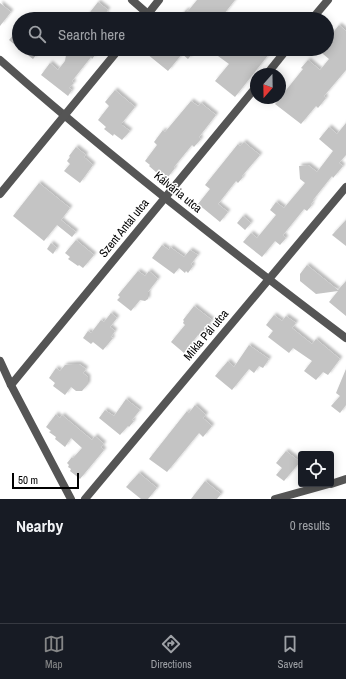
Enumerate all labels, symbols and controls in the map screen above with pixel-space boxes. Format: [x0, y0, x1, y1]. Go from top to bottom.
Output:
search box [12, 12, 334, 56]
icon: search [26, 23, 48, 45]
text: Search here [58, 24, 125, 45]
north arrow [250, 68, 286, 104]
street label: Kálvária utca [151, 168, 206, 217]
street label: Szent Antal utca [95, 195, 153, 261]
street label: Mikla Pál utca [180, 306, 232, 364]
map controls [298, 451, 334, 487]
button: locate [298, 451, 334, 487]
scale bar [12, 471, 79, 490]
text: 50 m [18, 473, 38, 487]
text: Nearby [16, 514, 63, 537]
text: 0 results [290, 517, 330, 534]
tab: Map [43, 633, 65, 671]
tab: Directions [151, 633, 192, 671]
tab: Saved [278, 633, 303, 671]

